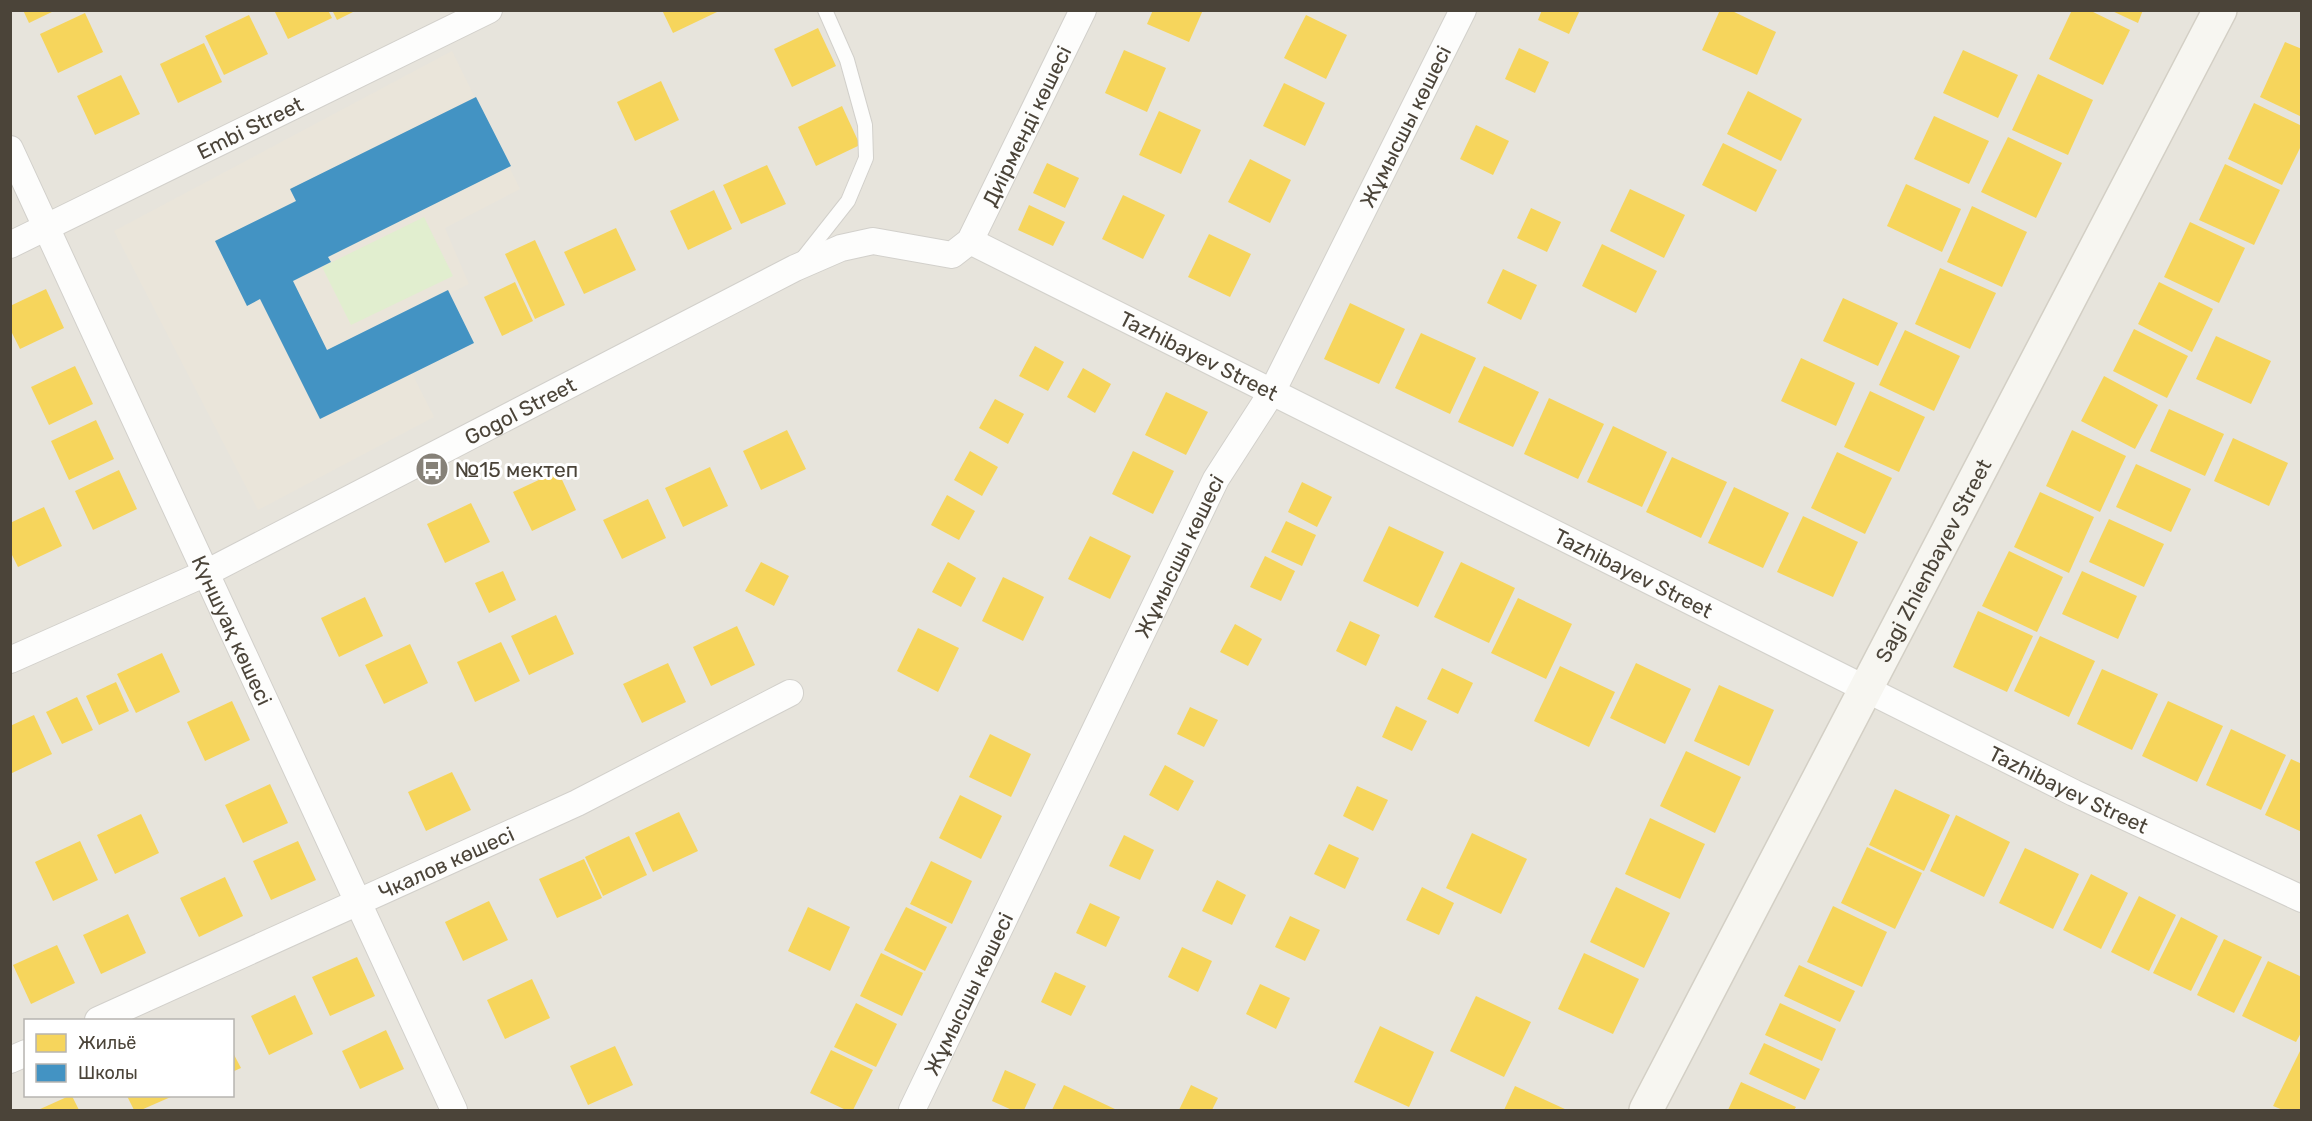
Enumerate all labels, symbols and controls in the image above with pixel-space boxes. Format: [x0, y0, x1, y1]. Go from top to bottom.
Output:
street label: Диірменді көшесі [977, 41, 1076, 210]
street label: Жұмысшы көшесі [1354, 41, 1456, 211]
street label: Embi Street [193, 91, 307, 164]
street label: Tazhibayev Street [1116, 305, 1282, 406]
street label: Gogol Street [460, 371, 580, 450]
bus stop icon: №15 мектеп [414, 451, 450, 487]
street label: Sagi Zhienbayev Street [1869, 454, 1996, 666]
place label: №15 мектеп [455, 457, 578, 482]
street label: Жұмысшы көшесі [1129, 469, 1228, 641]
street label: Tazhibayev Street [1550, 523, 1717, 623]
street label: Күншуақ көшесі [187, 551, 278, 709]
street label: Tazhibayev Street [1985, 740, 2152, 838]
street label: Чкалов көшесі [374, 821, 518, 904]
street label: Жұмысшы көшесі [918, 908, 1018, 1079]
legend [24, 1019, 234, 1097]
text: Жильё [78, 1032, 136, 1054]
text: Школы [78, 1062, 138, 1084]

